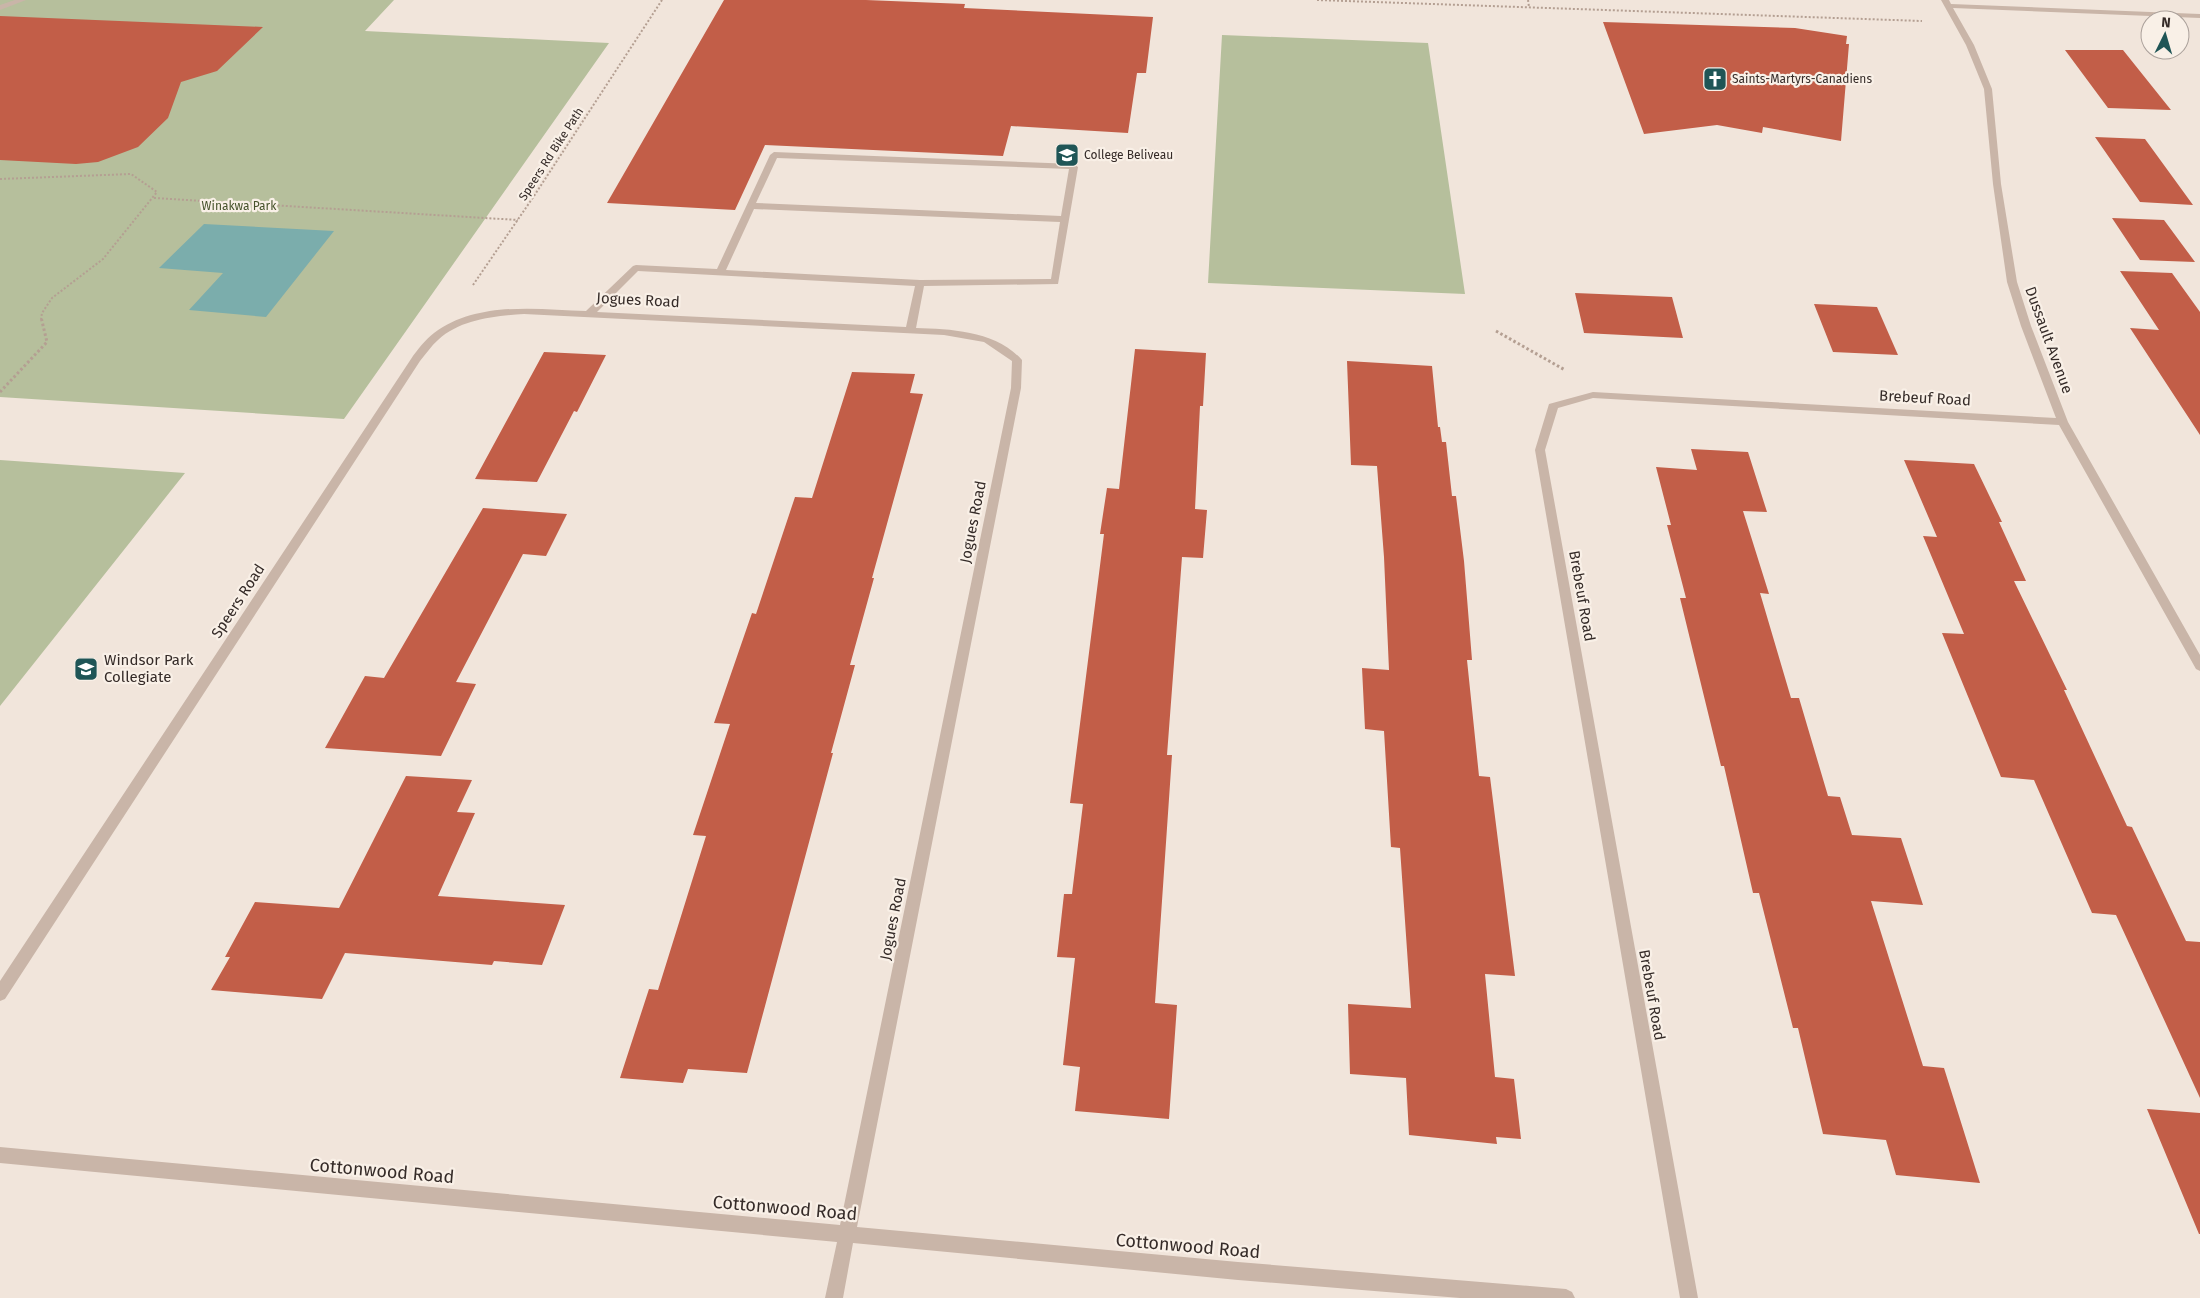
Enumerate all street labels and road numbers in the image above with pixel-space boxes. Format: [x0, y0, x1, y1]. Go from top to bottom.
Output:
street label: Speers Rd Bike Path [516, 105, 586, 203]
street label: Dussault Avenue [2021, 284, 2077, 396]
street label: Jogues Road [596, 289, 680, 311]
street label: Brebeuf Road [1879, 387, 1971, 409]
street label: Jogues Road [956, 479, 990, 565]
street label: Brebeuf Road [1565, 549, 1599, 643]
street label: Speers Road [207, 561, 269, 641]
street label: Jogues Road [876, 876, 910, 962]
street label: Brebeuf Road [1635, 948, 1669, 1042]
street label: Cottonwood Road [309, 1154, 455, 1188]
street label: Cottonwood Road [712, 1191, 858, 1225]
street label: Cottonwood Road [1115, 1229, 1261, 1263]

